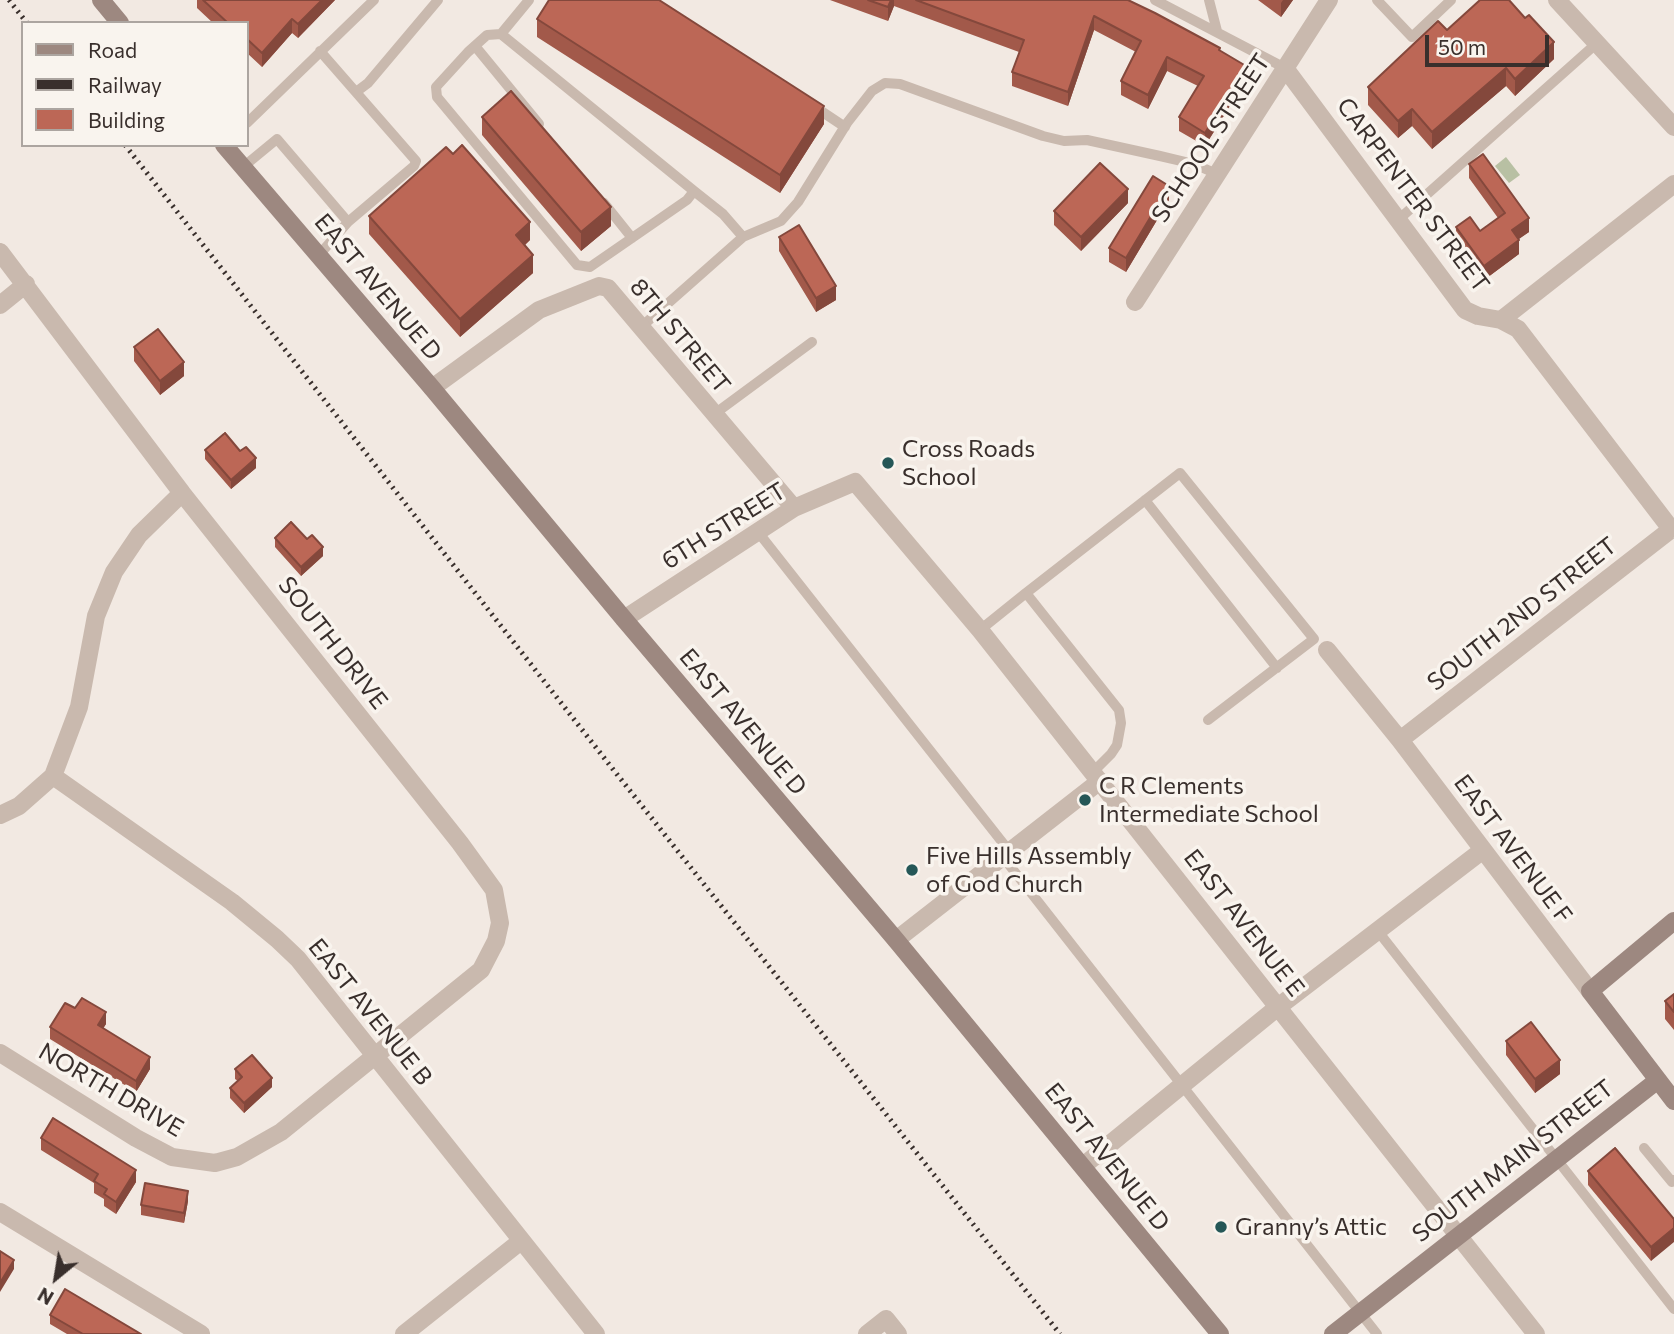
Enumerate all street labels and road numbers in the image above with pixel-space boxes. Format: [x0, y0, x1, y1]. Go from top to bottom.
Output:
street label: SCHOOL STREET [1146, 48, 1276, 228]
street label: CARPENTER STREET [1331, 92, 1495, 298]
street label: EAST AVENUE D [308, 208, 448, 366]
street label: 8TH STREET [624, 273, 736, 399]
street label: 6TH STREET [657, 476, 791, 576]
street label: SOUTH 2ND STREET [1422, 531, 1622, 697]
street label: SOUTH DRIVE [272, 571, 394, 715]
street label: EAST AVENUE D [673, 643, 813, 801]
street label: EAST AVENUE F [1448, 769, 1578, 929]
street label: EAST AVENUE E [1178, 844, 1310, 1002]
street label: EAST AVENUE B [302, 933, 438, 1091]
street label: NORTH DRIVE [33, 1037, 189, 1143]
street label: SOUTH MAIN STREET [1407, 1074, 1619, 1248]
street label: EAST AVENUE D [1038, 1077, 1176, 1237]

